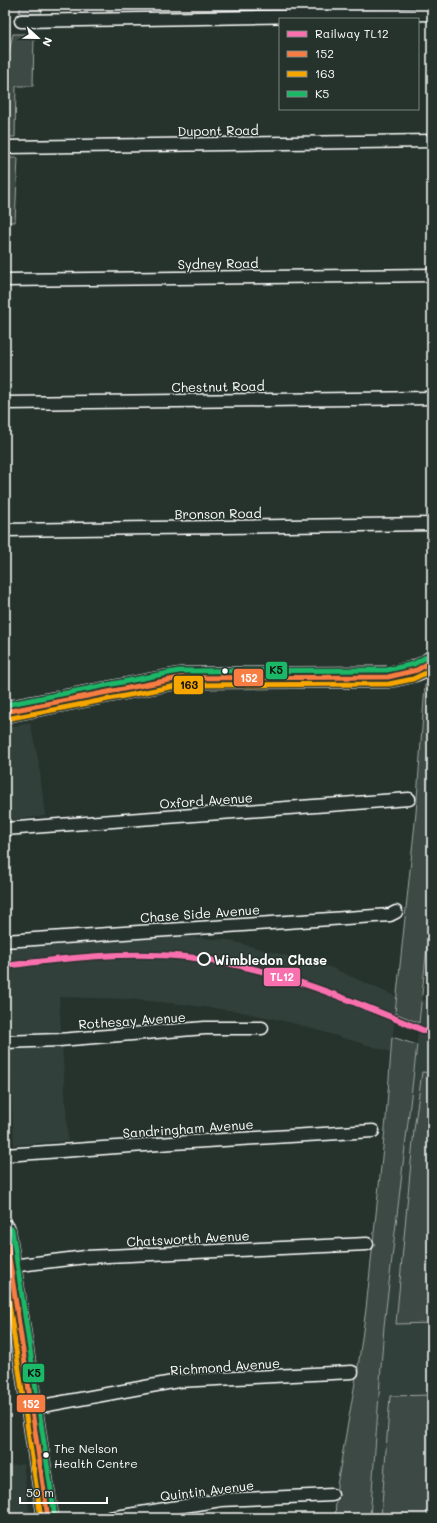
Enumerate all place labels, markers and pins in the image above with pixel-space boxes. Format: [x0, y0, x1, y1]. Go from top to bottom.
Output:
unlabelled marker [220, 666, 230, 676]
place label: Wimbledon Chase [214, 951, 327, 968]
marker: Wimbledon Chase [197, 952, 211, 966]
place label: The Nelson Health Centre [54, 1440, 138, 1471]
marker: The Nelson Health Centre [41, 1450, 51, 1460]

